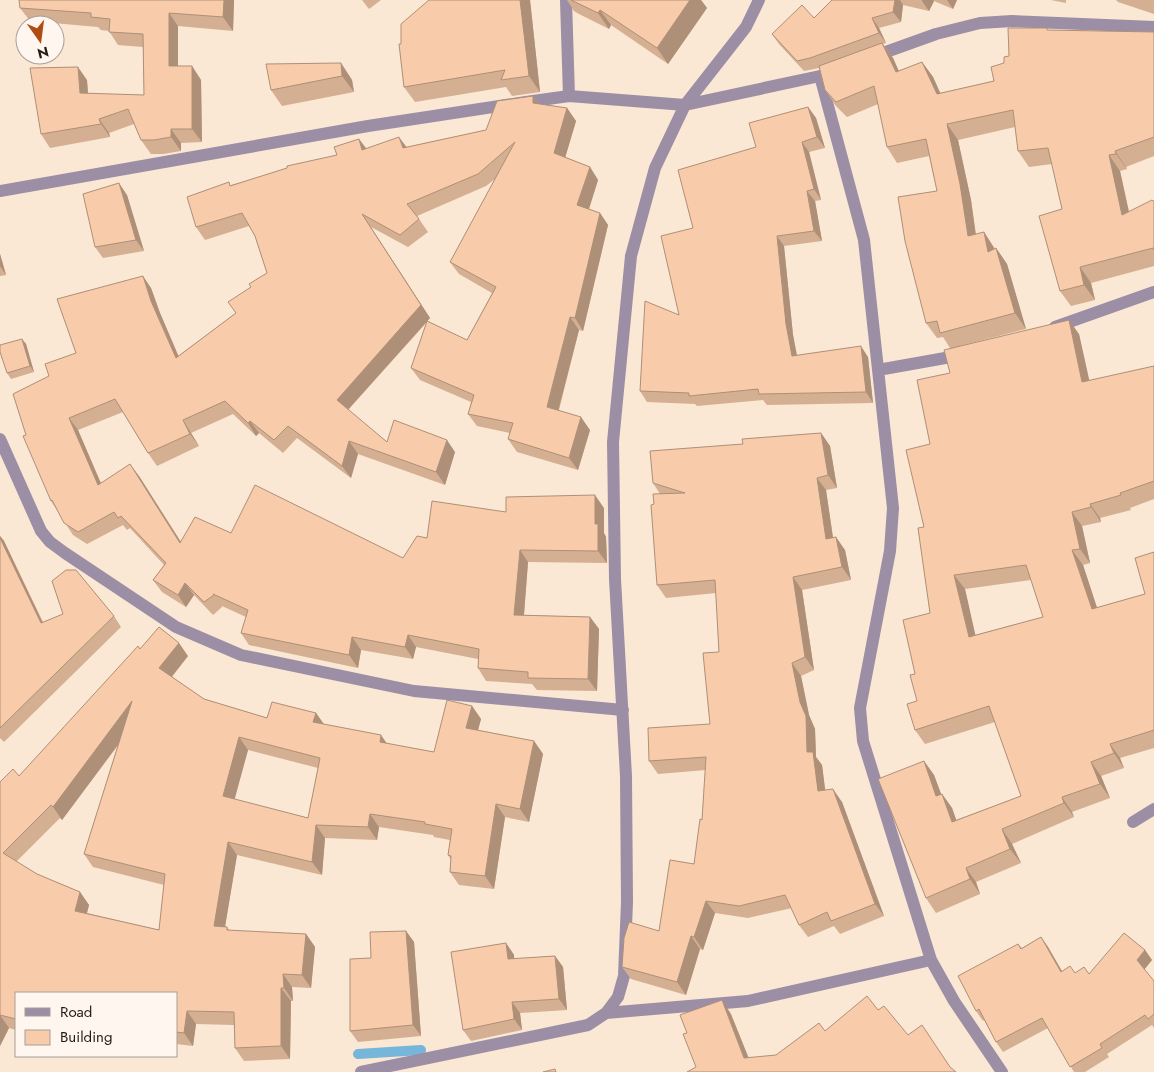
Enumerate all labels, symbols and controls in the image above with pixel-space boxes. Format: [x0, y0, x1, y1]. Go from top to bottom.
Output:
north arrow [15, 15, 65, 65]
text: N [35, 42, 51, 64]
legend [15, 992, 178, 1057]
text: Road [60, 1001, 92, 1023]
text: Building [60, 1026, 112, 1048]

